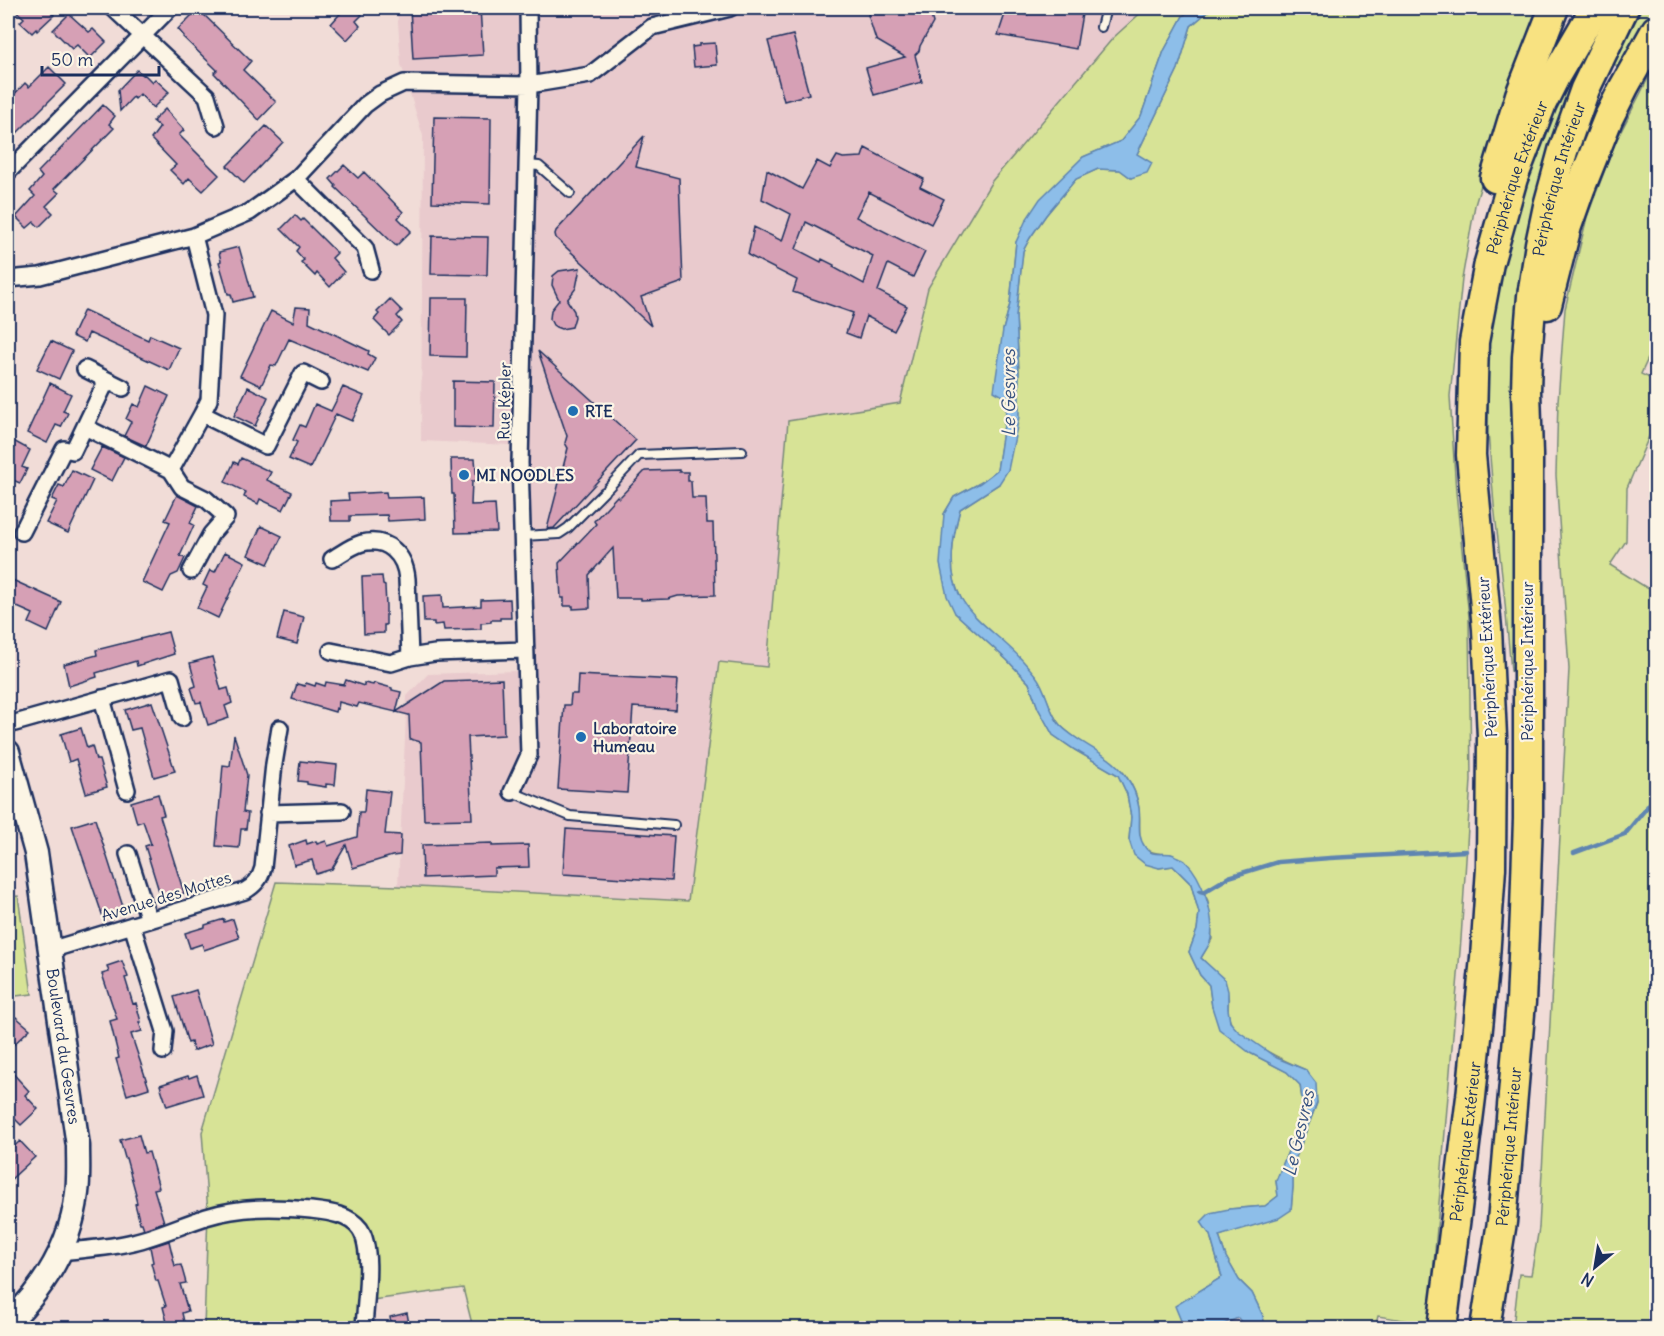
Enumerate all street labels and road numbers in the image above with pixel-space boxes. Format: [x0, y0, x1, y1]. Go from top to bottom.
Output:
street label: Périphérique Extérieur [1482, 97, 1552, 257]
street label: Périphérique Intérieur [1528, 98, 1590, 258]
street label: Rue Képler [493, 361, 515, 440]
street label: Périphérique Extérieur [1473, 576, 1501, 738]
street label: Périphérique Intérieur [1517, 581, 1537, 741]
street label: Avenue des Mottes [99, 867, 233, 925]
street label: Boulevard du Gesvres [43, 967, 85, 1125]
street label: Périphérique Extérieur [1445, 1060, 1485, 1223]
street label: Périphérique Intérieur [1492, 1066, 1525, 1227]

